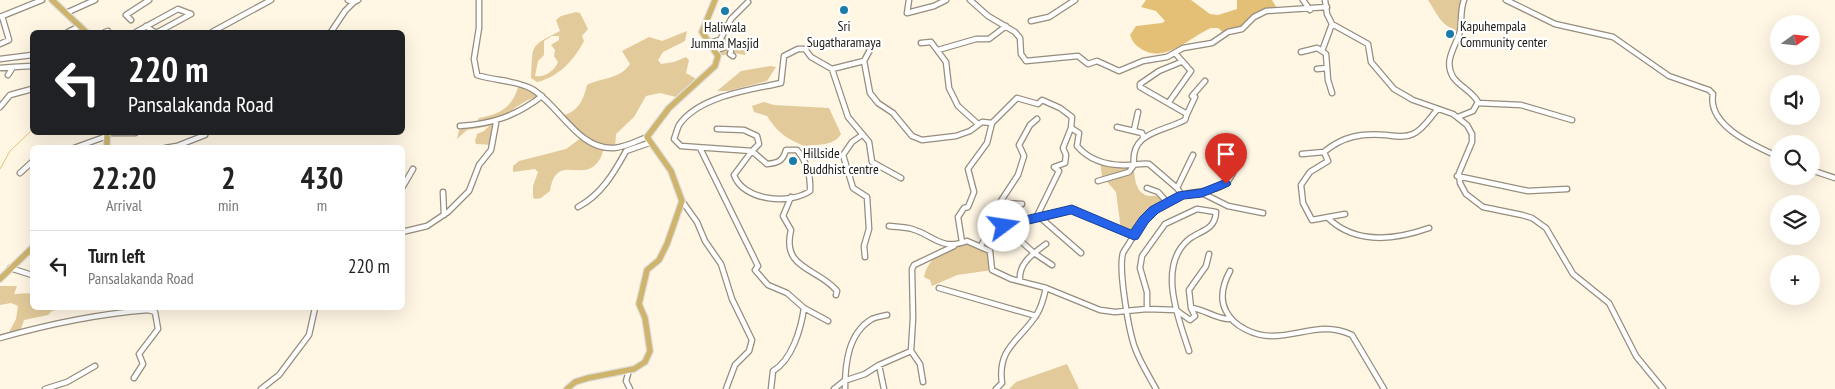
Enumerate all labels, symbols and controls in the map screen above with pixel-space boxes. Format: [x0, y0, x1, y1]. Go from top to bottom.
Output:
marker: Sri Sugatharamaya [838, 4, 850, 16]
marker: Haliwala Jumma Masjid [719, 5, 731, 17]
north arrow [1770, 15, 1820, 65]
map controls [1770, 15, 1820, 305]
place label: Sri Sugatharamaya [807, 17, 881, 51]
place label: Kapuhempala Community center [1460, 17, 1547, 51]
place label: Haliwala Jumma Masjid [690, 18, 759, 52]
marker: Kapuhempala Community center [1444, 28, 1456, 40]
text: 220 m [128, 46, 209, 92]
icon: left [45, 50, 110, 115]
button: sound [1770, 75, 1820, 125]
text: Pansalakanda Road [128, 90, 273, 118]
pin [1205, 133, 1247, 184]
button: search [1770, 135, 1820, 185]
icon: arrive [1212, 140, 1240, 168]
place label: Hillside Buddhist centre [803, 144, 879, 178]
marker: Hillside Buddhist centre [787, 155, 799, 167]
text: 22:20 [92, 158, 156, 197]
text: 2 [221, 158, 236, 197]
text: 430 [300, 158, 343, 197]
text: Arrival [106, 195, 142, 215]
text: min [218, 195, 239, 215]
text: m [317, 195, 327, 215]
button: layers [1770, 195, 1820, 245]
position arrow [977, 199, 1029, 251]
text: Turn left [88, 244, 145, 268]
icon: left [45, 252, 73, 280]
text: 220 m [348, 254, 390, 278]
button: + [1770, 255, 1820, 305]
text: Pansalakanda Road [88, 268, 194, 288]

